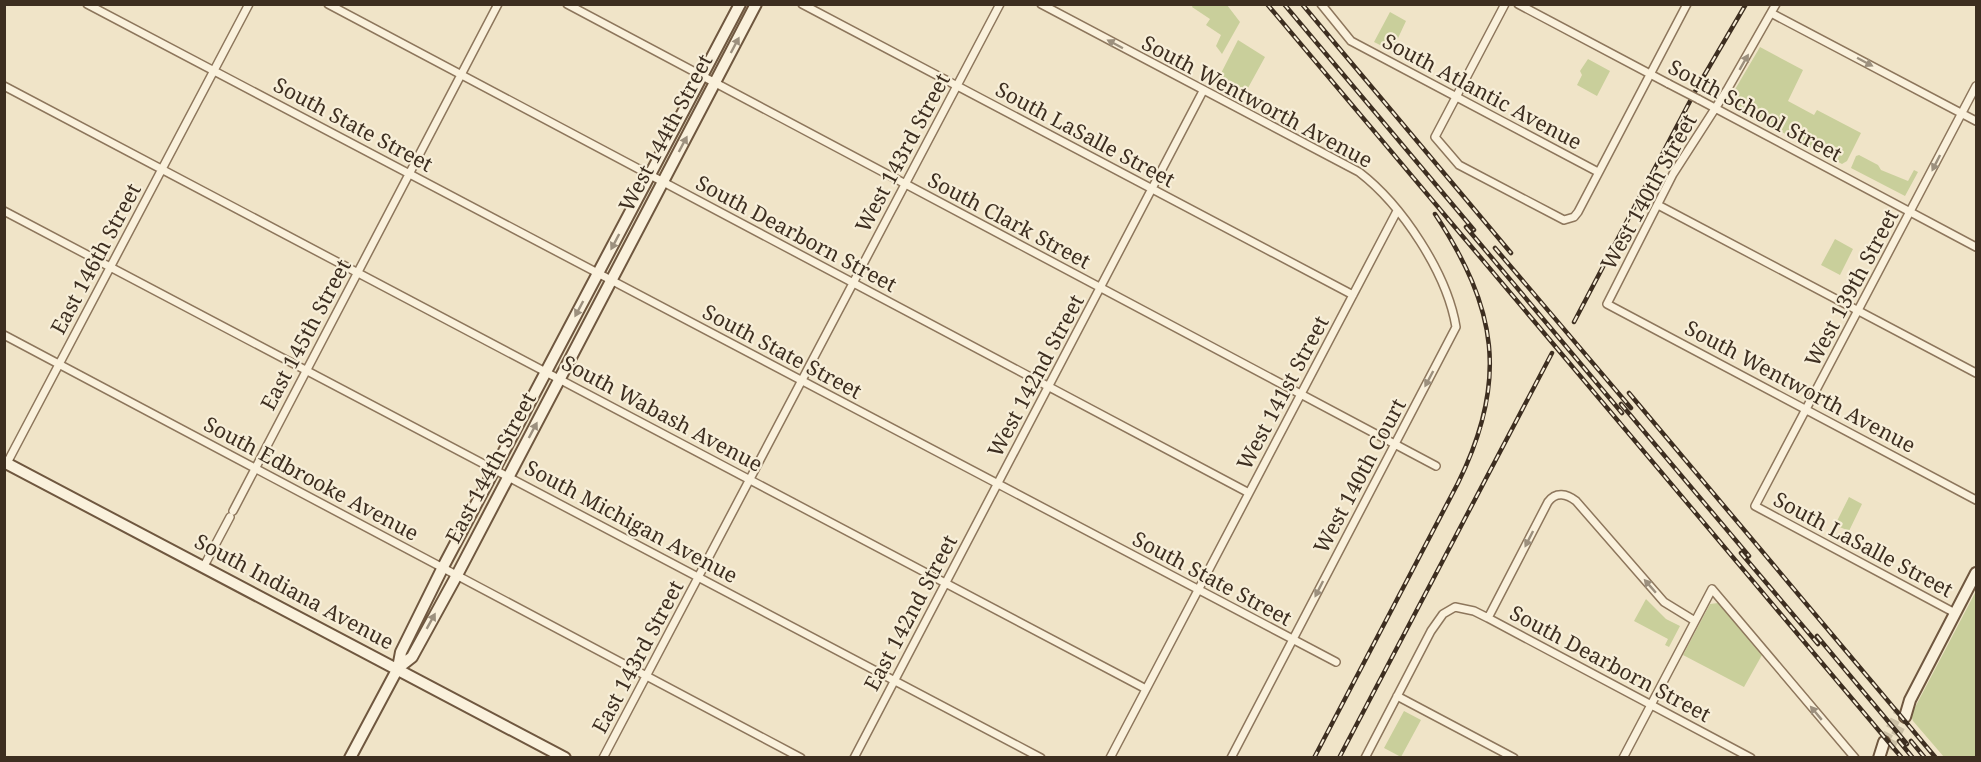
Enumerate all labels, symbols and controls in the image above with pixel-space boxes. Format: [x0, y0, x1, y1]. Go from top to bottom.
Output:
street label: South Atlantic Avenue [1378, 27, 1587, 156]
street label: South Wentworth Avenue [1137, 28, 1378, 174]
one-way arrow [730, 36, 740, 53]
one-way arrow [1106, 39, 1123, 49]
street label: West 144th Street [612, 49, 718, 216]
street label: South School Street [1664, 52, 1847, 168]
one-way arrow [1738, 53, 1748, 70]
one-way arrow [1856, 57, 1873, 67]
street label: West 143rd Street [848, 68, 956, 237]
street label: South State Street [269, 70, 438, 178]
street label: South LaSalle Street [991, 75, 1180, 193]
street label: West 140th Street [1594, 109, 1703, 275]
one-way arrow [678, 135, 688, 152]
one-way arrow [1931, 154, 1941, 171]
street label: South Clark Street [923, 165, 1096, 275]
street label: South Dearborn Street [691, 168, 902, 298]
street label: East 146th Street [44, 178, 147, 339]
street label: West 139th Street [1798, 204, 1904, 371]
one-way arrow [610, 233, 620, 251]
street label: East 145th Street [254, 254, 357, 415]
street label: West 142nd Street [981, 289, 1090, 462]
street label: South State Street [698, 297, 867, 405]
one-way arrow [574, 301, 584, 318]
street label: West 141st Street [1230, 311, 1334, 474]
street label: South Wentworth Avenue [1680, 313, 1921, 459]
street label: South Wabash Avenue [557, 348, 768, 478]
one-way arrow [1424, 370, 1434, 387]
street label: East 144th Street [439, 387, 542, 548]
street label: West 140th Court [1307, 393, 1412, 558]
street label: South Edbrooke Avenue [199, 409, 424, 547]
one-way arrow [528, 422, 537, 439]
street label: South Michigan Avenue [520, 453, 743, 589]
street label: South LaSalle Street [1769, 485, 1958, 603]
street label: South State Street [1128, 524, 1297, 632]
street label: South Indiana Avenue [190, 527, 399, 656]
street label: East 142nd Street [857, 530, 963, 695]
one-way arrow [1524, 530, 1534, 547]
street label: East 143rd Street [585, 575, 689, 738]
one-way arrow [1643, 578, 1656, 594]
one-way arrow [1314, 581, 1324, 598]
street label: South Dearborn Street [1505, 598, 1716, 728]
one-way arrow [426, 612, 436, 629]
one-way arrow [1810, 705, 1823, 721]

